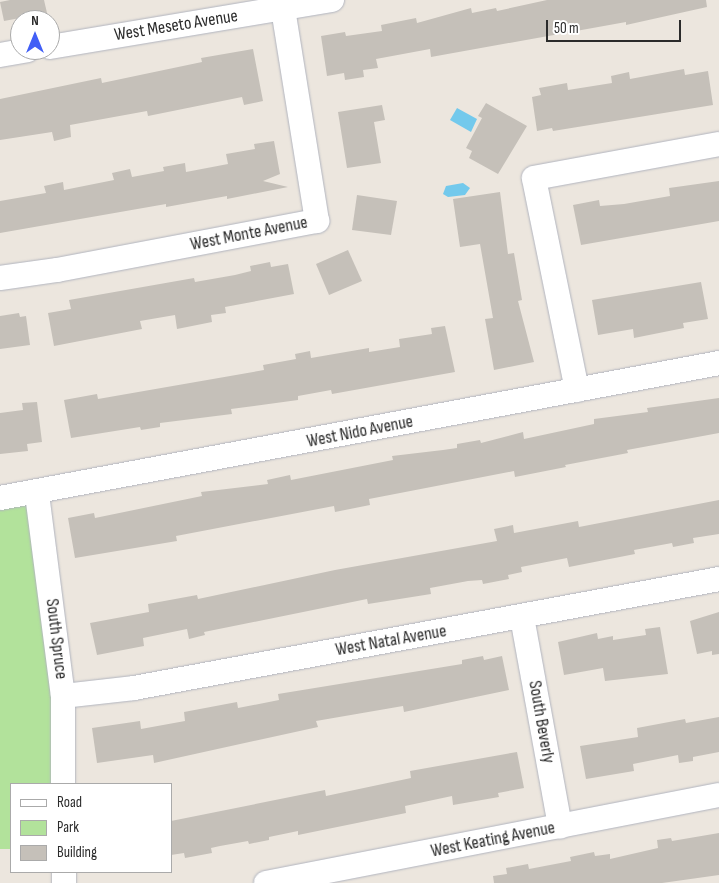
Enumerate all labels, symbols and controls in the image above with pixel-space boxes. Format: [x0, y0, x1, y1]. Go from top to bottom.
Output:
street label: West Meseto Avenue [113, 6, 239, 46]
north arrow [10, 10, 60, 60]
scale bar [549, 10, 684, 42]
text: N [31, 12, 39, 29]
text: 50 m [554, 19, 579, 38]
street label: West Monte Avenue [189, 212, 309, 256]
street label: West Nido Avenue [305, 411, 415, 453]
street label: South Spruce [40, 598, 72, 680]
street label: West Natal Avenue [334, 621, 448, 661]
street label: South Beverly [523, 679, 559, 765]
legend [10, 783, 172, 873]
text: Road [57, 793, 82, 812]
street label: West Keating Avenue [429, 817, 557, 863]
text: Park [57, 818, 79, 837]
text: Building [57, 843, 97, 862]

